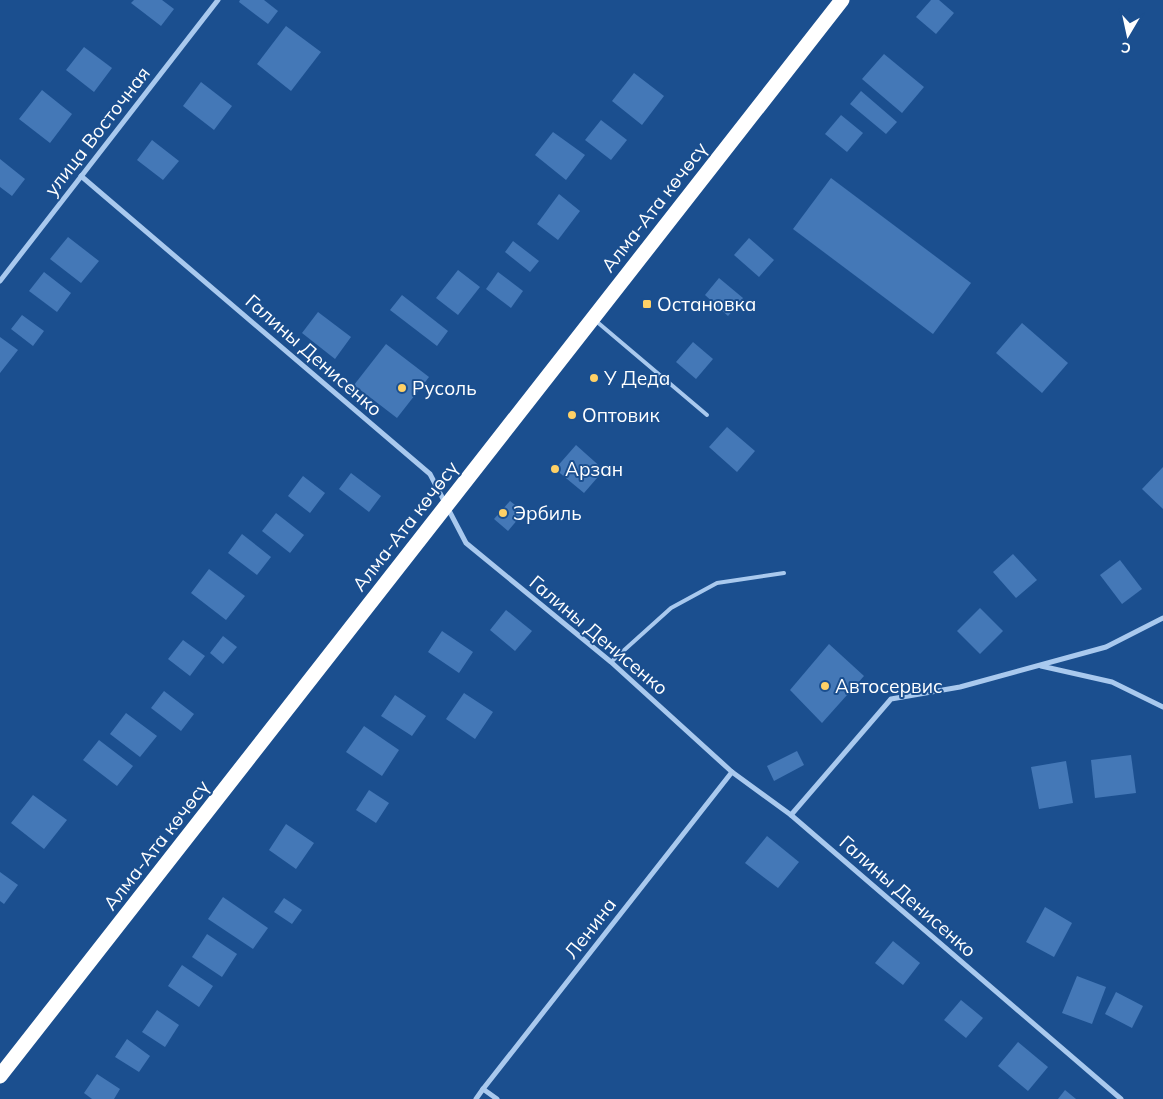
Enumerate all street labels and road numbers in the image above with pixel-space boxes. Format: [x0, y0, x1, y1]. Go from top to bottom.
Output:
street label: улица Восточная [39, 62, 155, 200]
street label: Алма-Ата көчөсү [596, 137, 712, 277]
street label: Галины Денисенко [241, 289, 387, 421]
street label: Алма-Ата көчөсү [347, 456, 463, 596]
street label: Галины Денисенко [525, 570, 673, 700]
street label: Алма-Ата көчөсү [98, 775, 214, 915]
street label: Галины Денисенко [835, 830, 981, 962]
street label: Ленина [559, 893, 621, 963]

